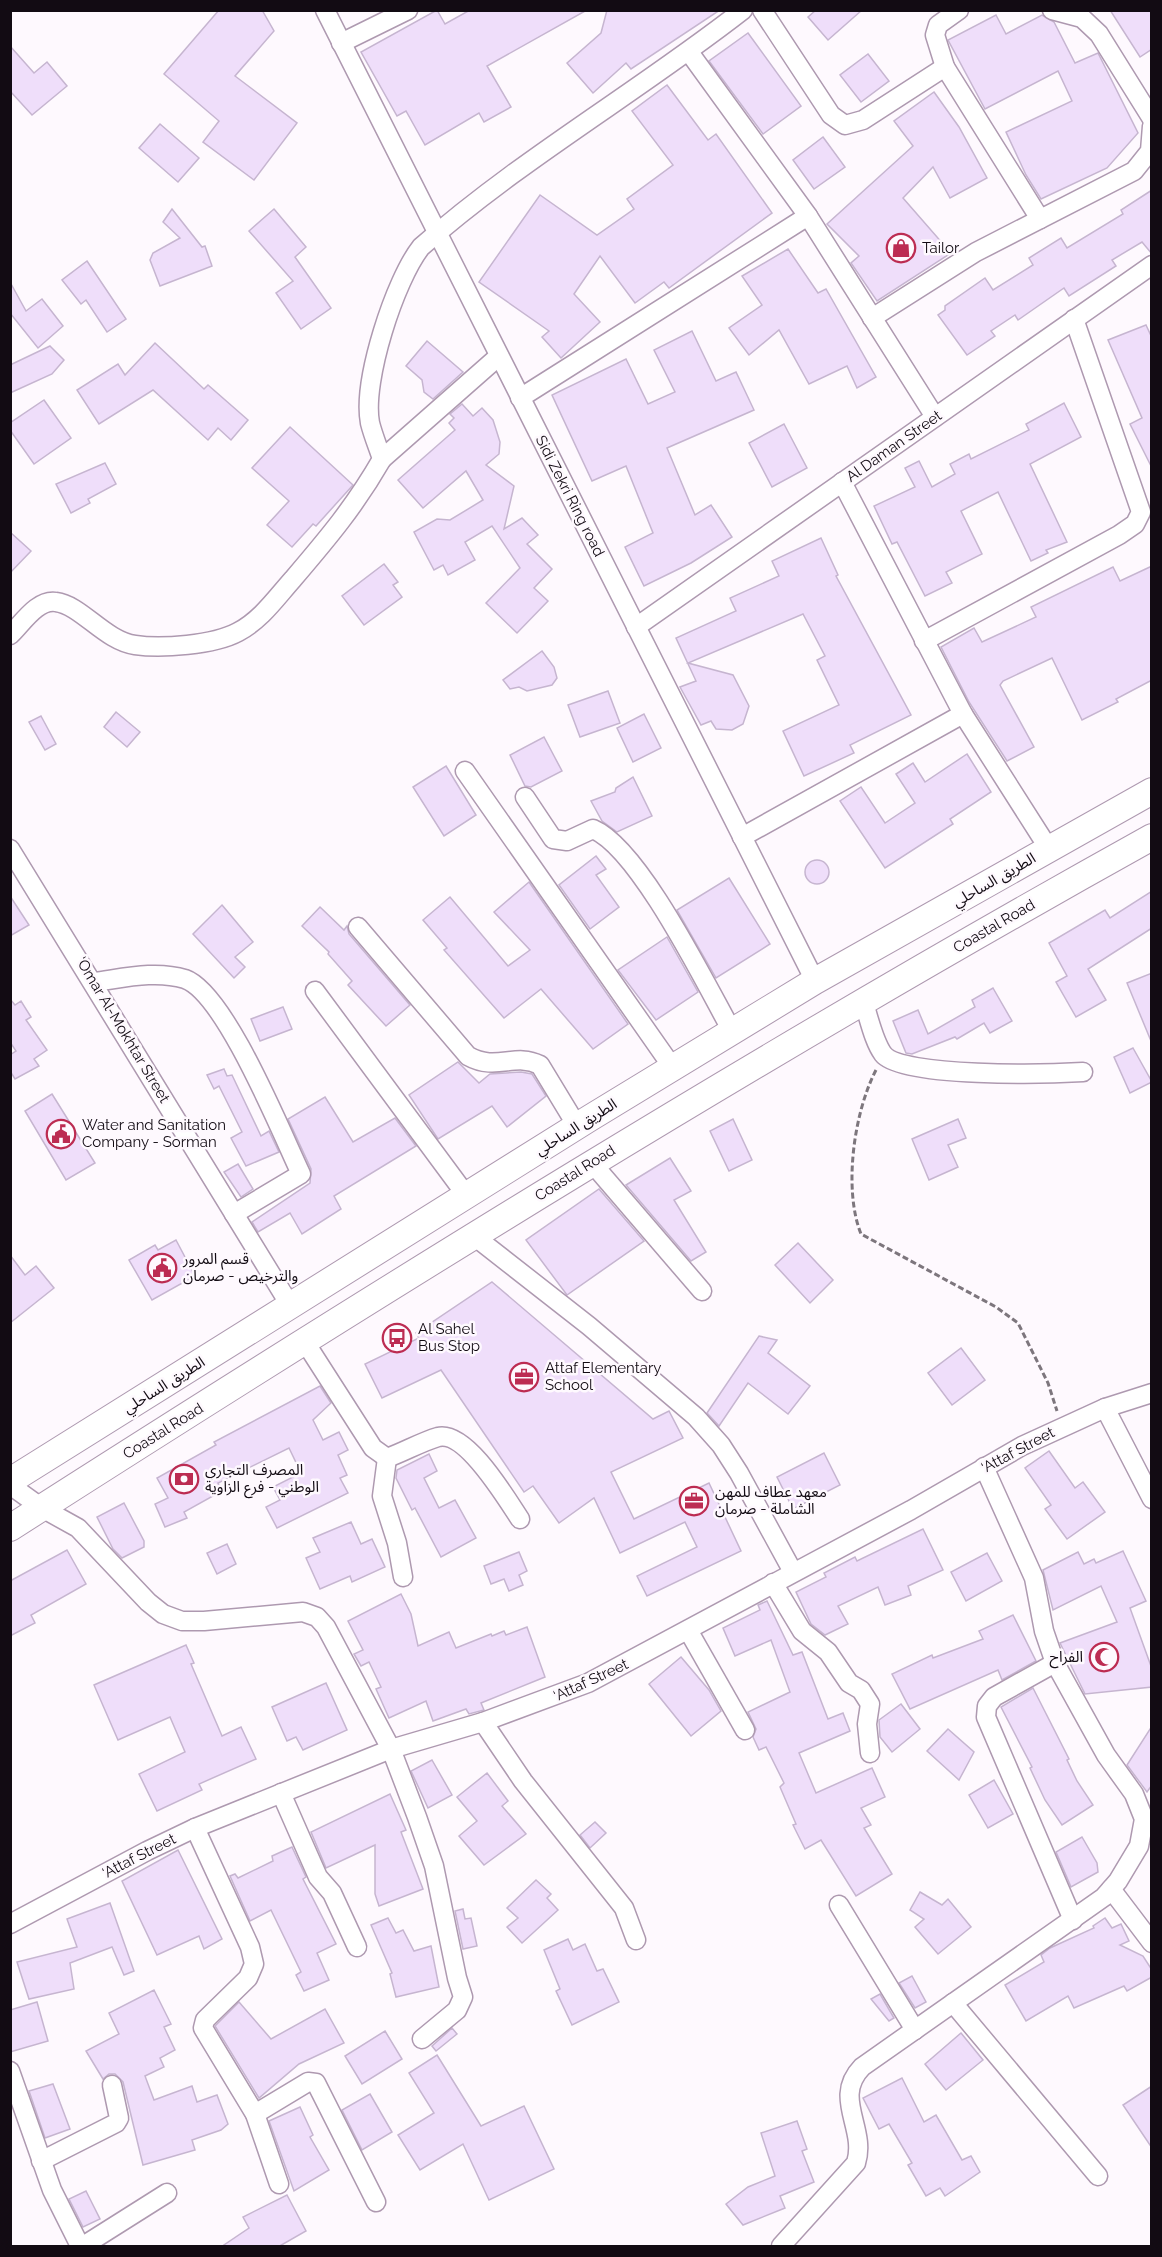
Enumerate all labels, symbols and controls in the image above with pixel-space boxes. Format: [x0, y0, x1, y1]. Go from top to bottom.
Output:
shop icon: Tailor [885, 232, 917, 264]
place label: Tailor [922, 239, 960, 257]
street label: Al Daman Street [843, 406, 945, 486]
street label: Sidi Zekri Ring road [532, 432, 608, 560]
street label: الطريق الساحلي [949, 849, 1040, 913]
street label: Coastal Road [950, 895, 1038, 957]
street label: ‘Omar Al-Mokhtar Street [72, 954, 174, 1106]
street label: الطريق الساحلي [532, 1095, 622, 1161]
place label: Water and Sanitation Company - Sorman [82, 1116, 226, 1151]
public building icon: Water and Sanitation Company - Sorman [45, 1118, 77, 1150]
street label: Coastal Road [532, 1141, 618, 1205]
place label: قسم المرور والترخيص - صرمان [182, 1250, 298, 1285]
public building icon: قسم المرور والترخيص - صرمان [146, 1252, 178, 1284]
place label: Al Sahel Bus Stop [418, 1320, 480, 1355]
bus stop icon: Al Sahel Bus Stop [381, 1322, 413, 1354]
street label: الطريق الساحلي [120, 1353, 210, 1419]
place label: Attaf Elementary School [545, 1359, 661, 1394]
office icon: Attaf Elementary School [508, 1361, 540, 1393]
street label: Coastal Road [120, 1399, 206, 1463]
street label: ‘Attaf Street [978, 1423, 1058, 1477]
place label: المصرف التجاري الوطني - فرع الزاوية [205, 1461, 319, 1499]
bank icon: المصرف التجاري الوطني - فرع الزاوية [168, 1463, 200, 1495]
place label: معهد عطاف للمهن الشاملة - صرمان [715, 1483, 827, 1518]
office icon: معهد عطاف للمهن الشاملة - صرمان [678, 1485, 710, 1517]
mosque icon: الفراح [1088, 1641, 1120, 1673]
place label: الفراح [1049, 1648, 1083, 1669]
street label: ‘Attaf Street [551, 1655, 631, 1705]
street label: ‘Attaf Street [99, 1830, 179, 1882]

